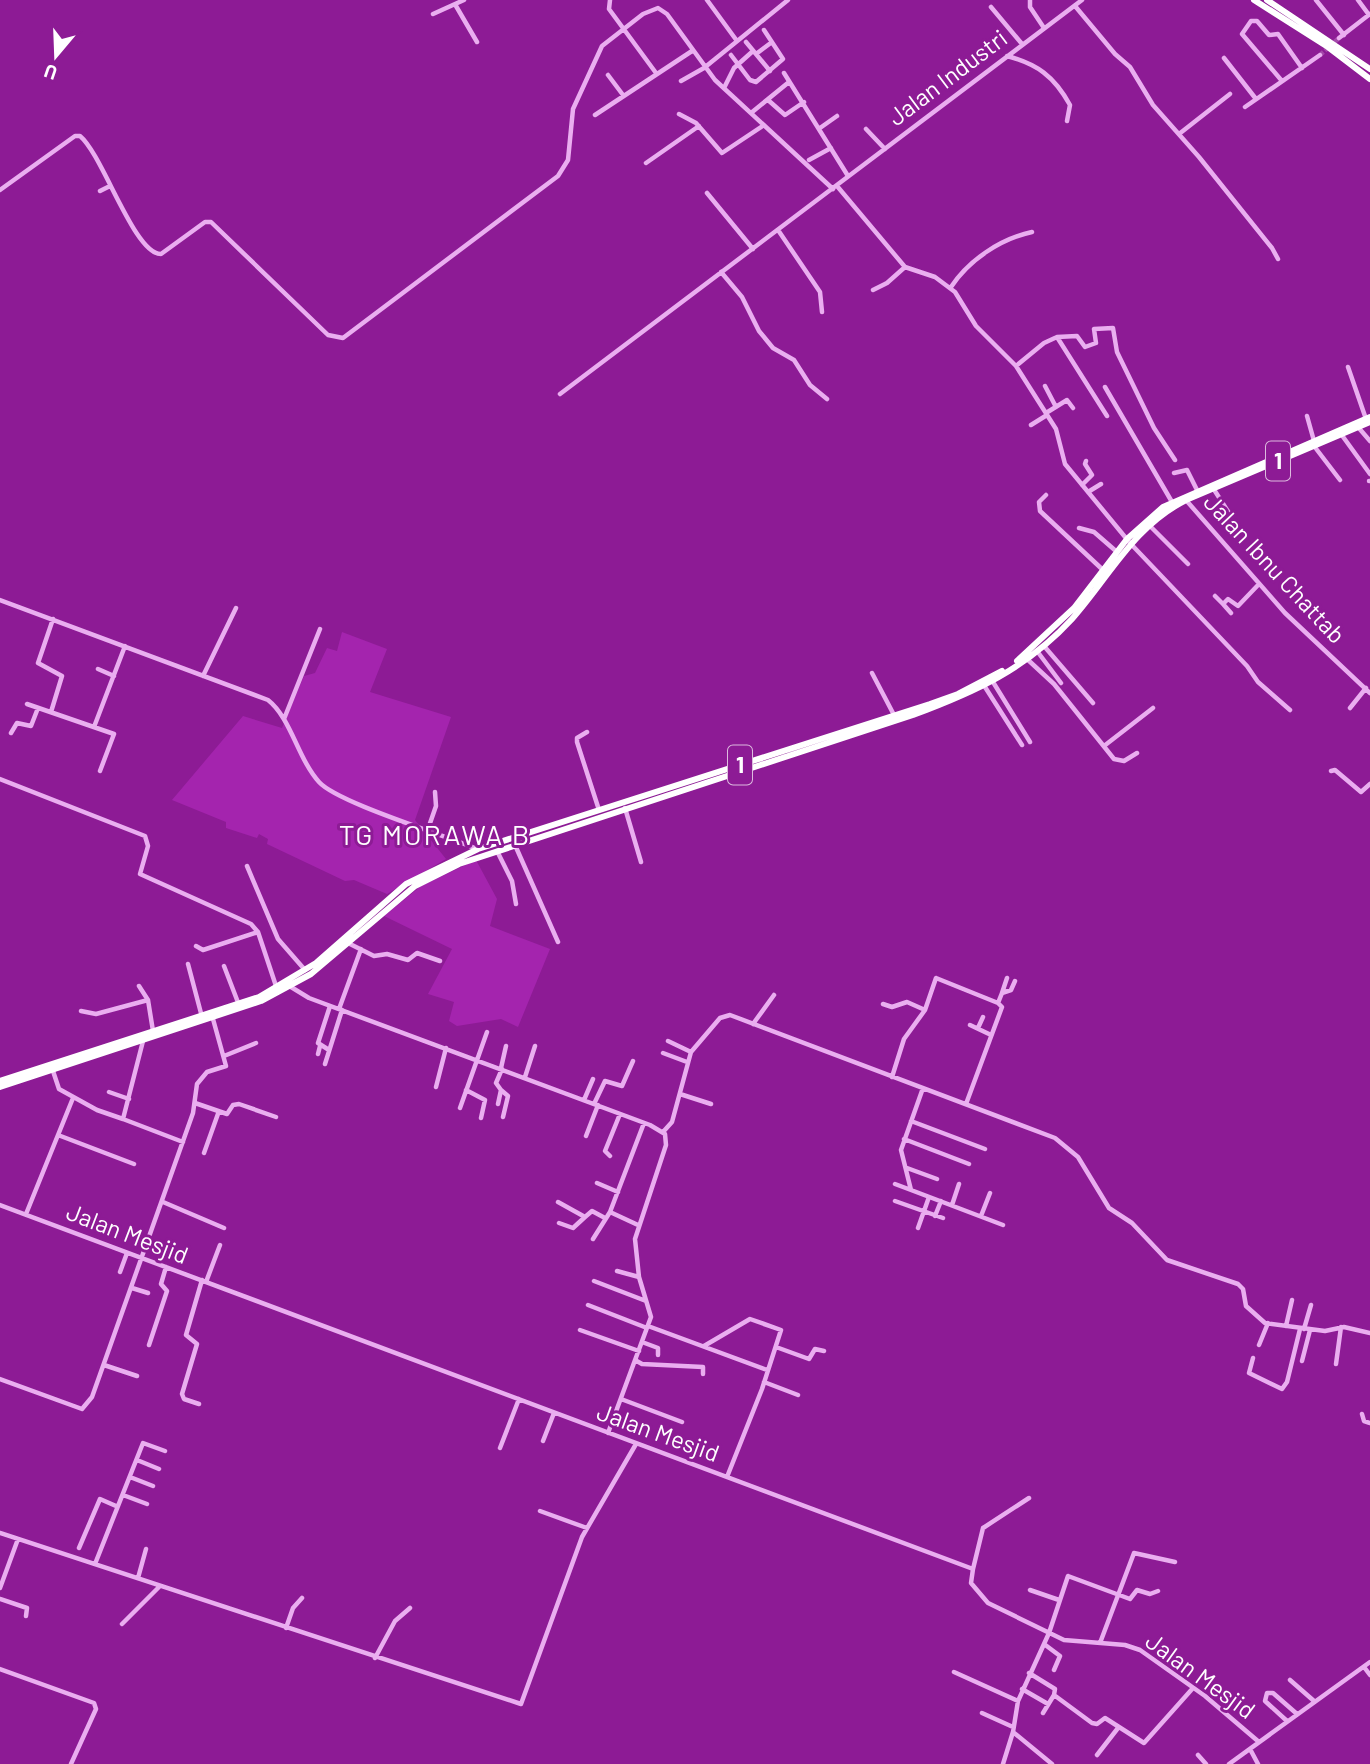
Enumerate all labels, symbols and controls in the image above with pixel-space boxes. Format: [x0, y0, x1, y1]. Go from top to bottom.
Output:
north arrow [21, 21, 91, 91]
street label: Jalan Industri [882, 23, 1012, 131]
text: U [41, 60, 60, 85]
road number: 1 [1266, 442, 1290, 481]
street label: Jalan Ibnu Chattab [1198, 487, 1352, 649]
road number: 1 [728, 746, 752, 785]
district label: TG MORAWA B [339, 817, 531, 851]
street label: Jalan Mesjid [63, 1196, 192, 1269]
street label: Jalan Mesjid [593, 1396, 724, 1467]
street label: Jalan Mesjid [1141, 1625, 1261, 1724]

